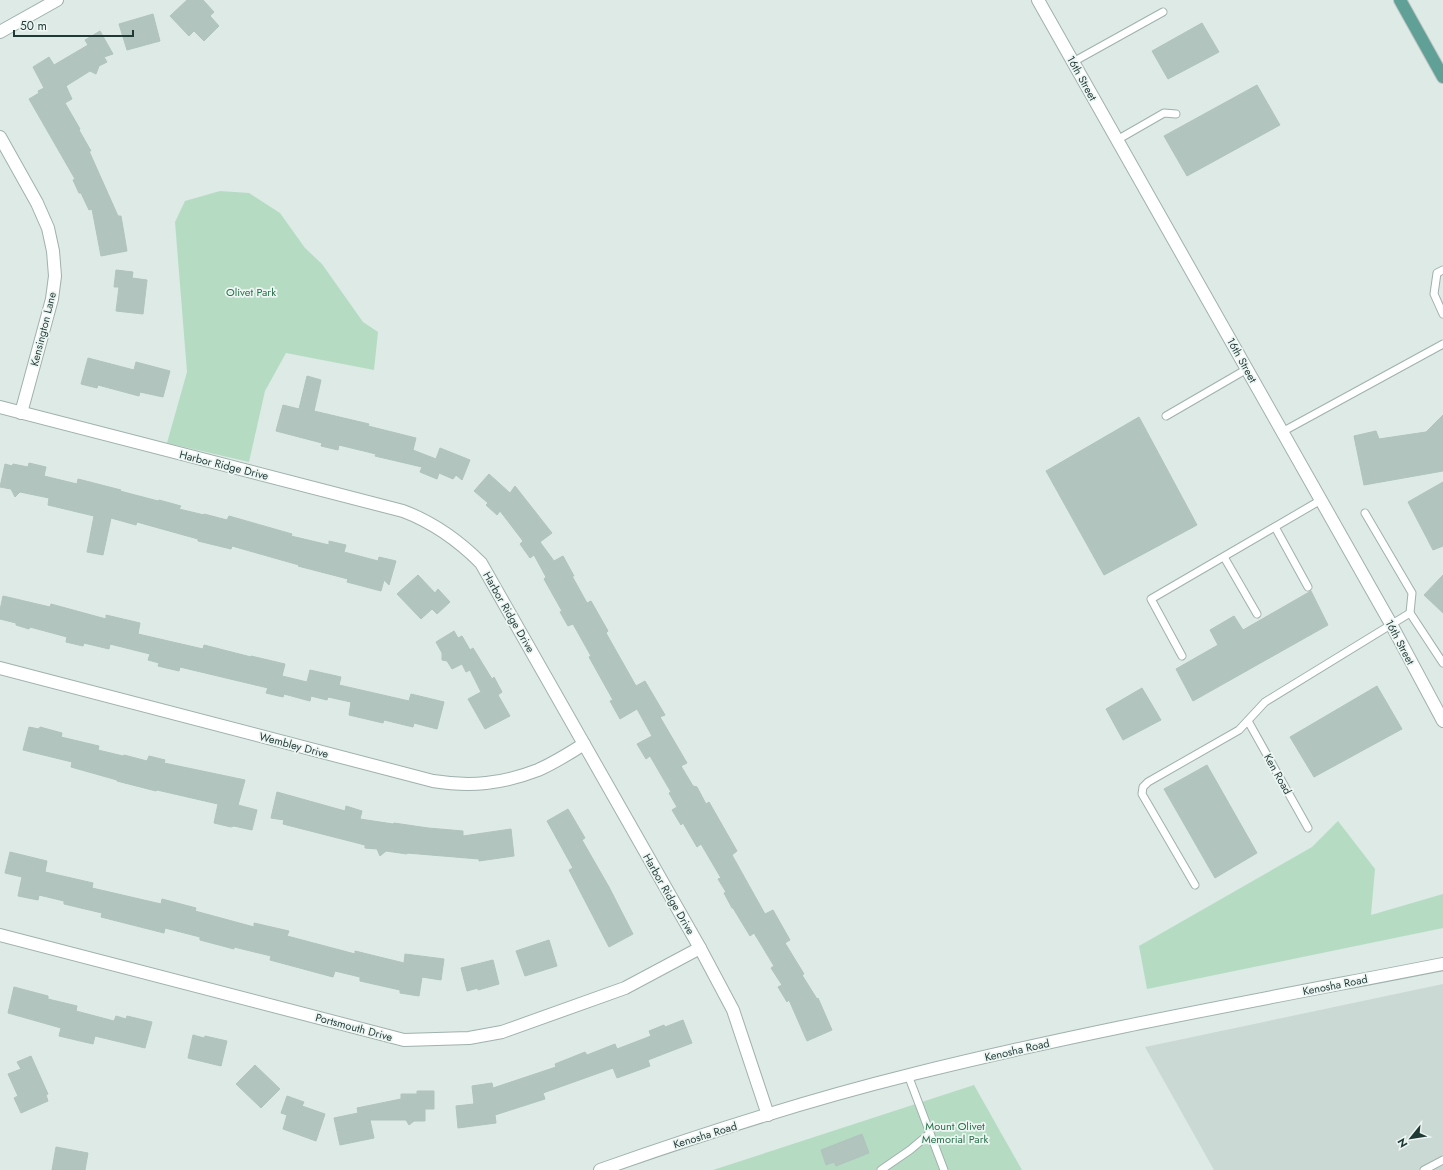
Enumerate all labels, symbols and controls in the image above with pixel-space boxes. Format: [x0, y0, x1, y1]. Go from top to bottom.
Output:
scale bar [14, 12, 133, 38]
text: 50 m [20, 17, 47, 35]
street label: 16th Street [1063, 53, 1101, 104]
park label: Olivet Park [226, 284, 276, 300]
street label: Kensington Lane [26, 290, 60, 368]
street label: 16th Street [1223, 335, 1261, 386]
street label: Harbor Ridge Drive [178, 446, 271, 484]
street label: Harbor Ridge Drive [479, 568, 539, 656]
street label: 16th Street [1381, 617, 1419, 668]
street label: Wembley Drive [258, 728, 331, 762]
street label: Ken Road [1260, 751, 1296, 797]
street label: Harbor Ridge Drive [639, 850, 699, 938]
street label: Kenosha Road [1301, 971, 1369, 999]
street label: Portsmouth Drive [314, 1009, 395, 1045]
street label: Kenosha Road [983, 1035, 1051, 1065]
street label: Kenosha Road [671, 1118, 739, 1152]
park label: Mount Olivet Memorial Park [922, 1118, 988, 1147]
north arrow [1391, 1118, 1431, 1158]
text: N [1393, 1135, 1411, 1151]

